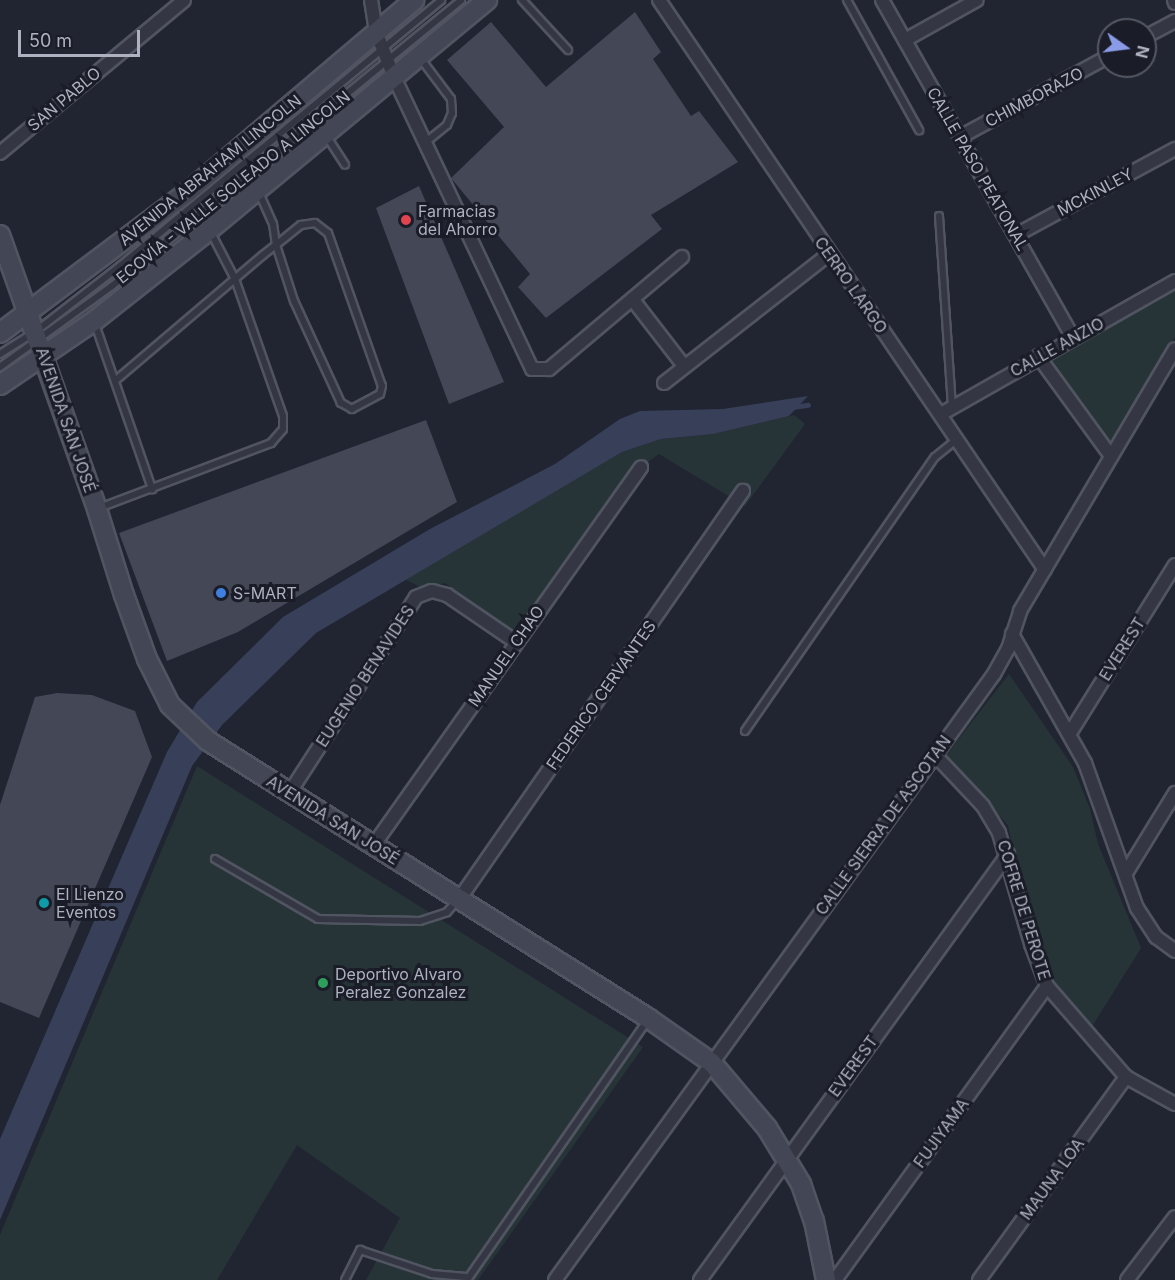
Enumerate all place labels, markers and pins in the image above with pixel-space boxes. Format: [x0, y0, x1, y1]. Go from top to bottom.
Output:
place label: Farmacias del Ahorro [418, 201, 497, 239]
marker: Farmacias del Ahorro [399, 213, 413, 227]
place label: S-MART [233, 583, 297, 603]
marker: S-MART [214, 586, 228, 600]
place label: El Lienzo Eventos [56, 884, 124, 922]
marker: El Lienzo Eventos [37, 896, 51, 910]
place label: Deportivo Alvaro Peralez Gonzalez [335, 964, 466, 1002]
marker: Deportivo Alvaro Peralez Gonzalez [316, 976, 330, 990]

